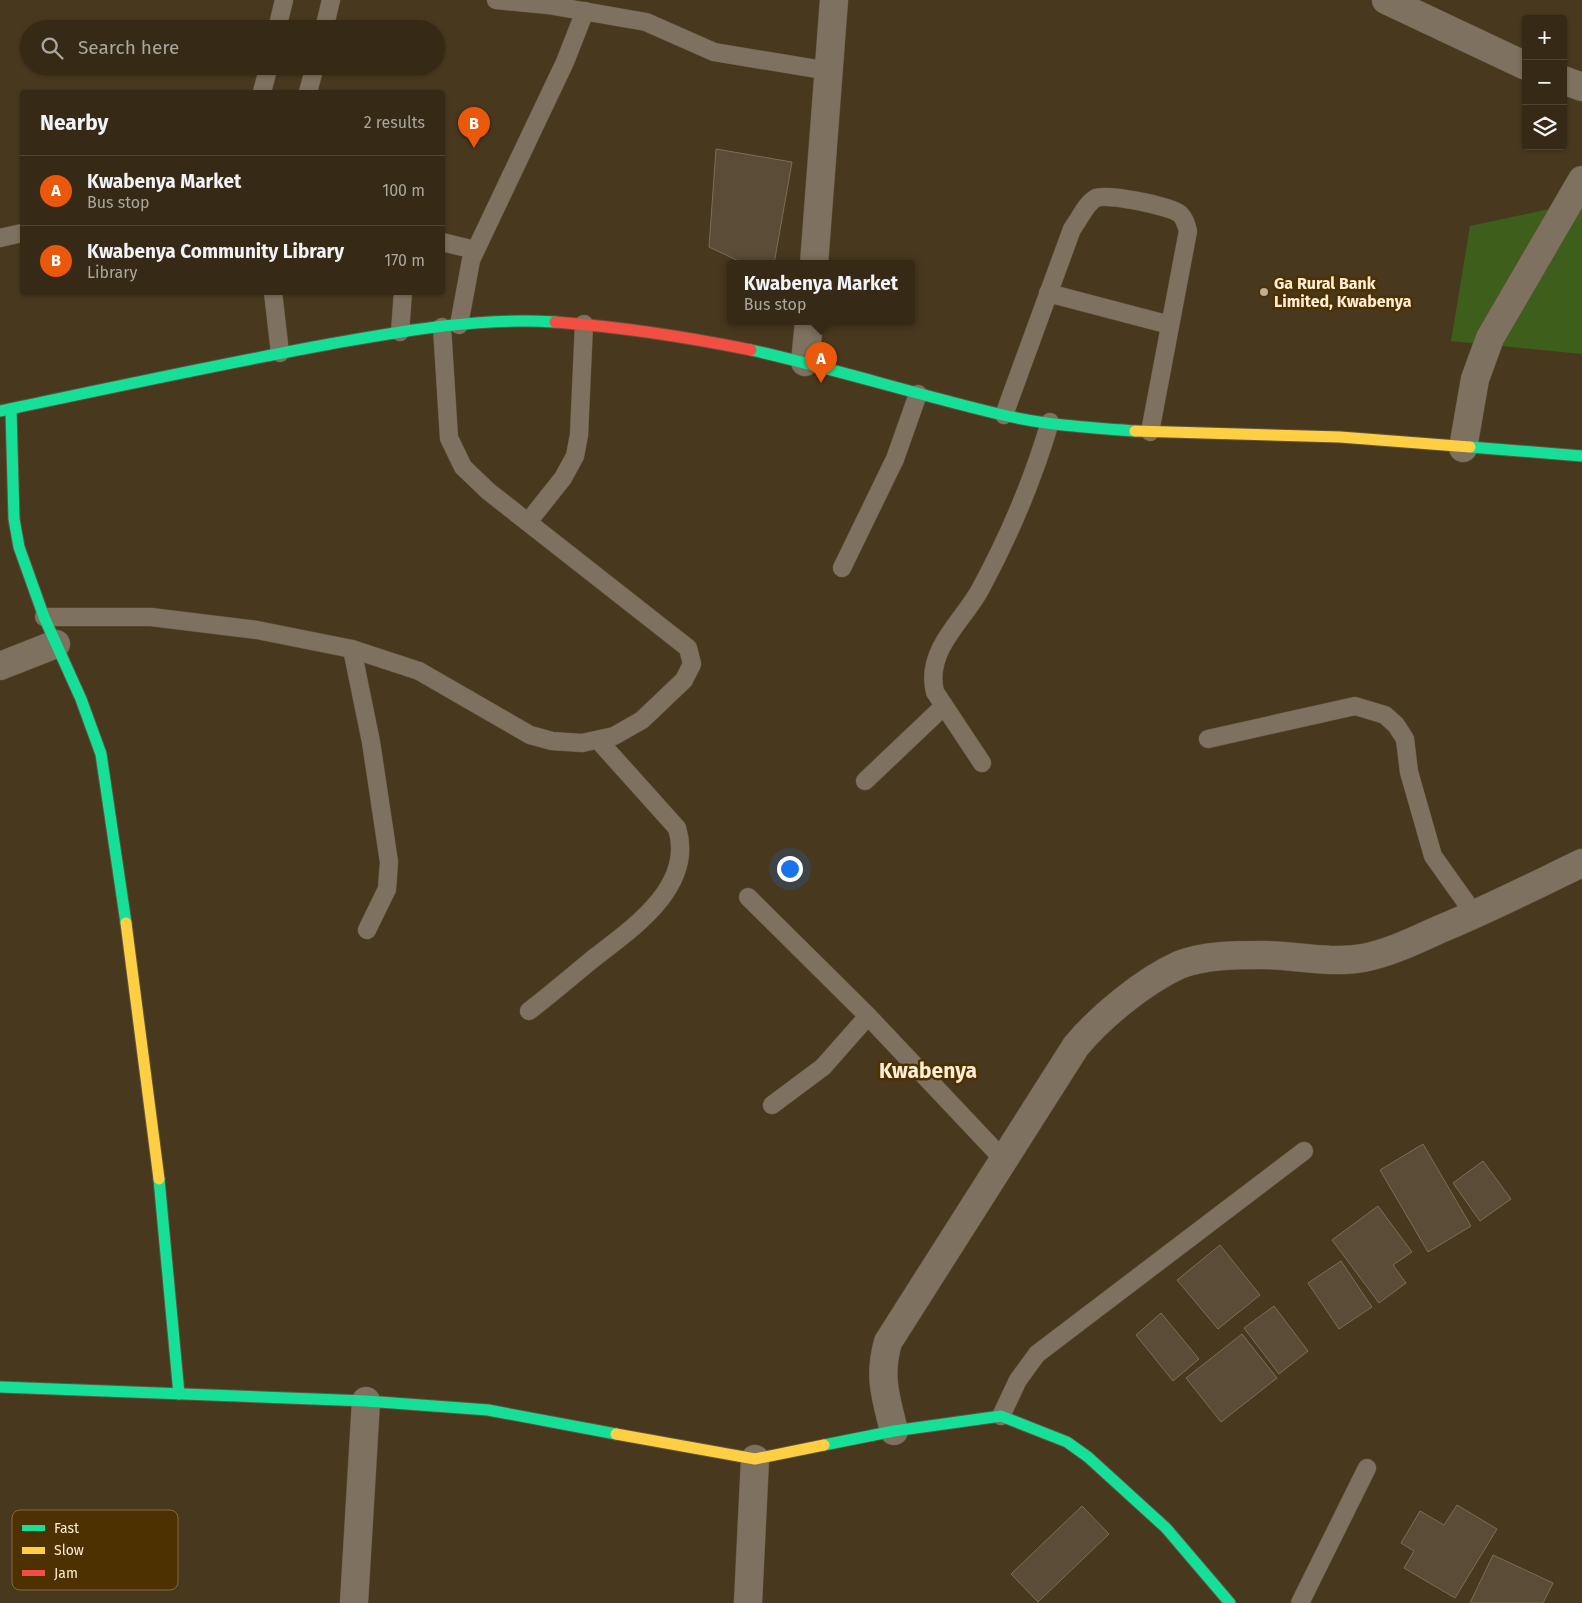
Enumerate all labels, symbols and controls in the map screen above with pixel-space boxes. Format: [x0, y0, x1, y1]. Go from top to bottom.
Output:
map controls [1522, 15, 1567, 150]
button: + [1522, 15, 1567, 60]
search box [20, 20, 445, 75]
icon: search [38, 34, 66, 62]
text: Search here [78, 36, 179, 59]
button: − [1522, 60, 1567, 105]
button: layers [1522, 105, 1567, 150]
pin: B [458, 107, 490, 148]
text: Nearby [40, 110, 108, 136]
text: 2 results [364, 113, 425, 132]
text: Kwabenya Market [87, 170, 241, 193]
text: A [51, 181, 61, 200]
text: 100 m [382, 181, 425, 200]
text: Bus stop [87, 193, 150, 212]
text: Kwabenya Community Library [87, 240, 344, 263]
text: B [51, 251, 61, 270]
text: 170 m [384, 251, 425, 270]
popup [727, 260, 915, 325]
text: Library [87, 263, 137, 282]
text: Kwabenya Market [744, 272, 898, 295]
place label: Ga Rural Bank Limited, Kwabenya [1274, 274, 1412, 311]
marker: Ga Rural Bank Limited, Kwabenya [1258, 286, 1270, 298]
text: Bus stop [744, 295, 806, 314]
pin: A [805, 342, 837, 383]
your location [777, 856, 803, 882]
district label: Kwabenya [879, 1058, 977, 1084]
legend [12, 1510, 178, 1590]
text: Fast [54, 1520, 80, 1537]
text: Slow [54, 1542, 84, 1559]
text: Jam [54, 1565, 78, 1582]

